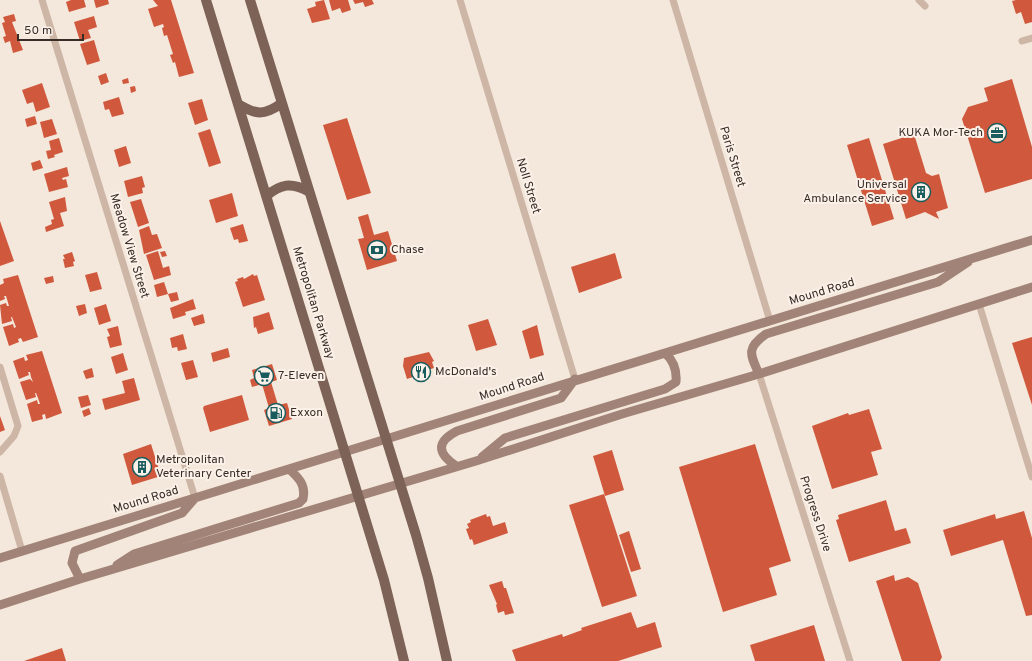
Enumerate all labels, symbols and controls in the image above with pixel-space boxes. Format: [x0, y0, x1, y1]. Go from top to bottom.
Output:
scale bar [18, 16, 83, 42]
text: 50 m [24, 23, 52, 39]
office icon: KUKA Mor-Tech [986, 122, 1008, 144]
street label: Paris Street [715, 125, 749, 189]
place label: KUKA Mor-Tech [898, 125, 983, 141]
street label: Noll Street [512, 156, 544, 216]
place label: Universal Ambulance Service [803, 177, 907, 207]
building icon: Universal Ambulance Service [910, 181, 932, 203]
street label: Meadow View Street [105, 192, 153, 300]
bank icon: Chase [366, 239, 388, 261]
place label: Chase [391, 242, 424, 258]
street label: Metropolitan Parkway [288, 245, 338, 361]
street label: Mound Road [787, 274, 857, 310]
restaurant icon: McDonald's [410, 361, 432, 383]
place label: McDonald's [435, 364, 497, 380]
supermarket icon: 7-Eleven [253, 365, 275, 387]
place label: 7-Eleven [278, 368, 324, 384]
street label: Mound Road [477, 369, 547, 405]
fuel station icon: Exxon [265, 402, 287, 424]
place label: Exxon [290, 405, 323, 421]
place label: Metropolitan Veterinary Center [156, 452, 252, 482]
building icon: Metropolitan Veterinary Center [131, 456, 153, 478]
street label: Progress Drive [795, 474, 835, 554]
street label: Mound Road [111, 482, 181, 518]

